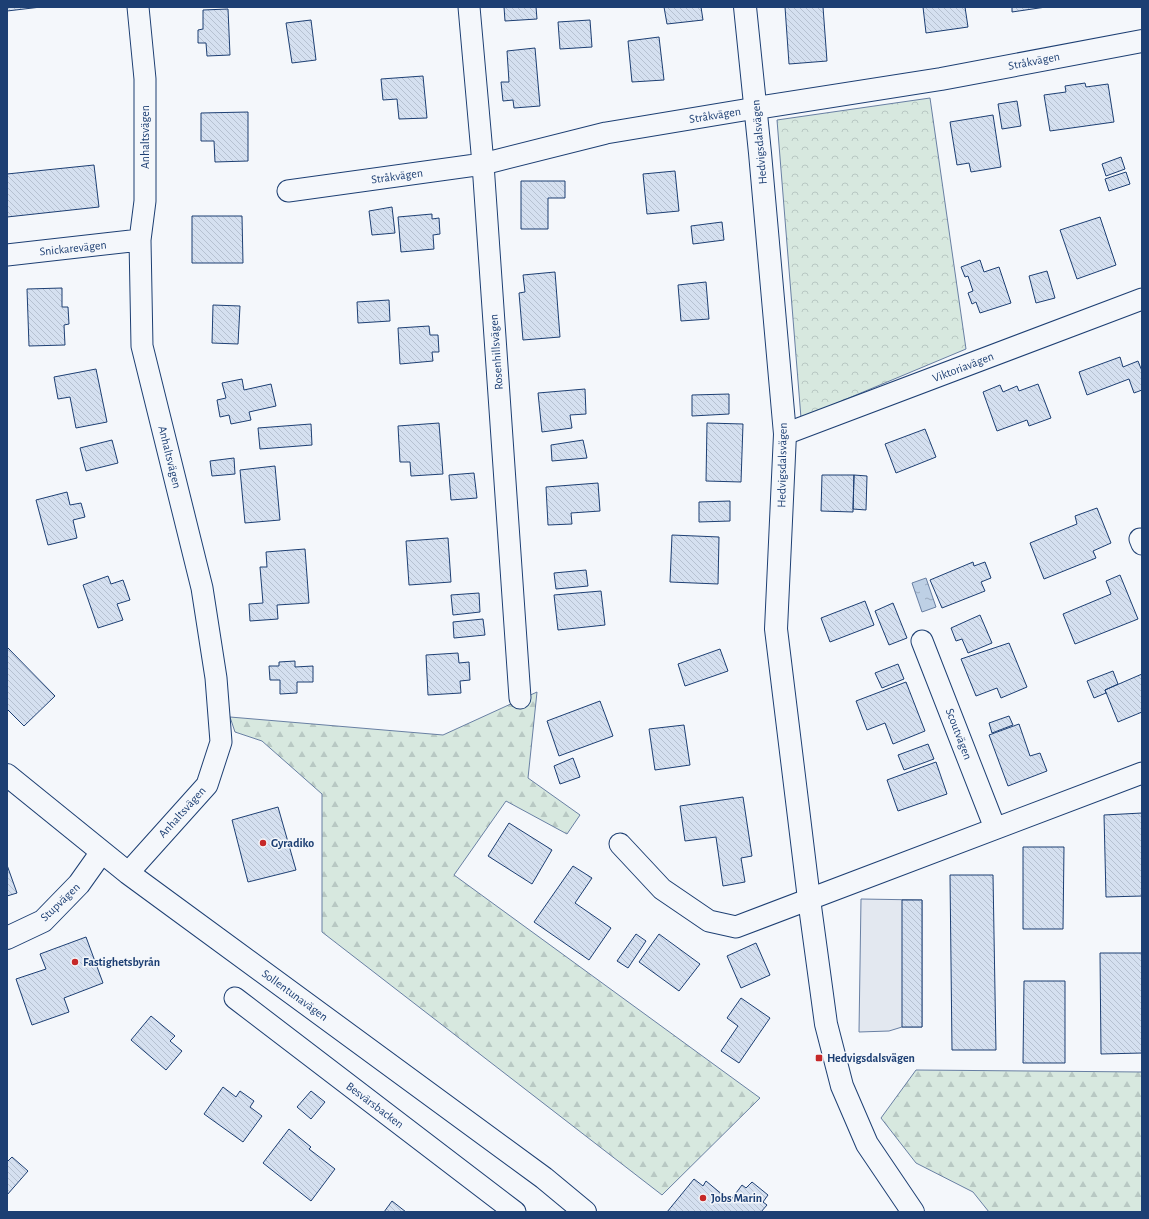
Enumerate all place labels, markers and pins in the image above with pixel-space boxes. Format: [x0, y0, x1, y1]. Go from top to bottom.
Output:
place label: Gyradiko [271, 837, 314, 850]
marker: Gyradiko [258, 838, 268, 848]
place label: Fastighetsbyrån [83, 956, 160, 969]
marker: Fastighetsbyrån [70, 957, 80, 967]
place label: Hedvigsdalsvägen [827, 1052, 915, 1064]
marker: Hedvigsdalsvägen [814, 1053, 824, 1063]
place label: Jobs Marin [711, 1192, 762, 1204]
marker: Jobs Marin [698, 1193, 708, 1203]

